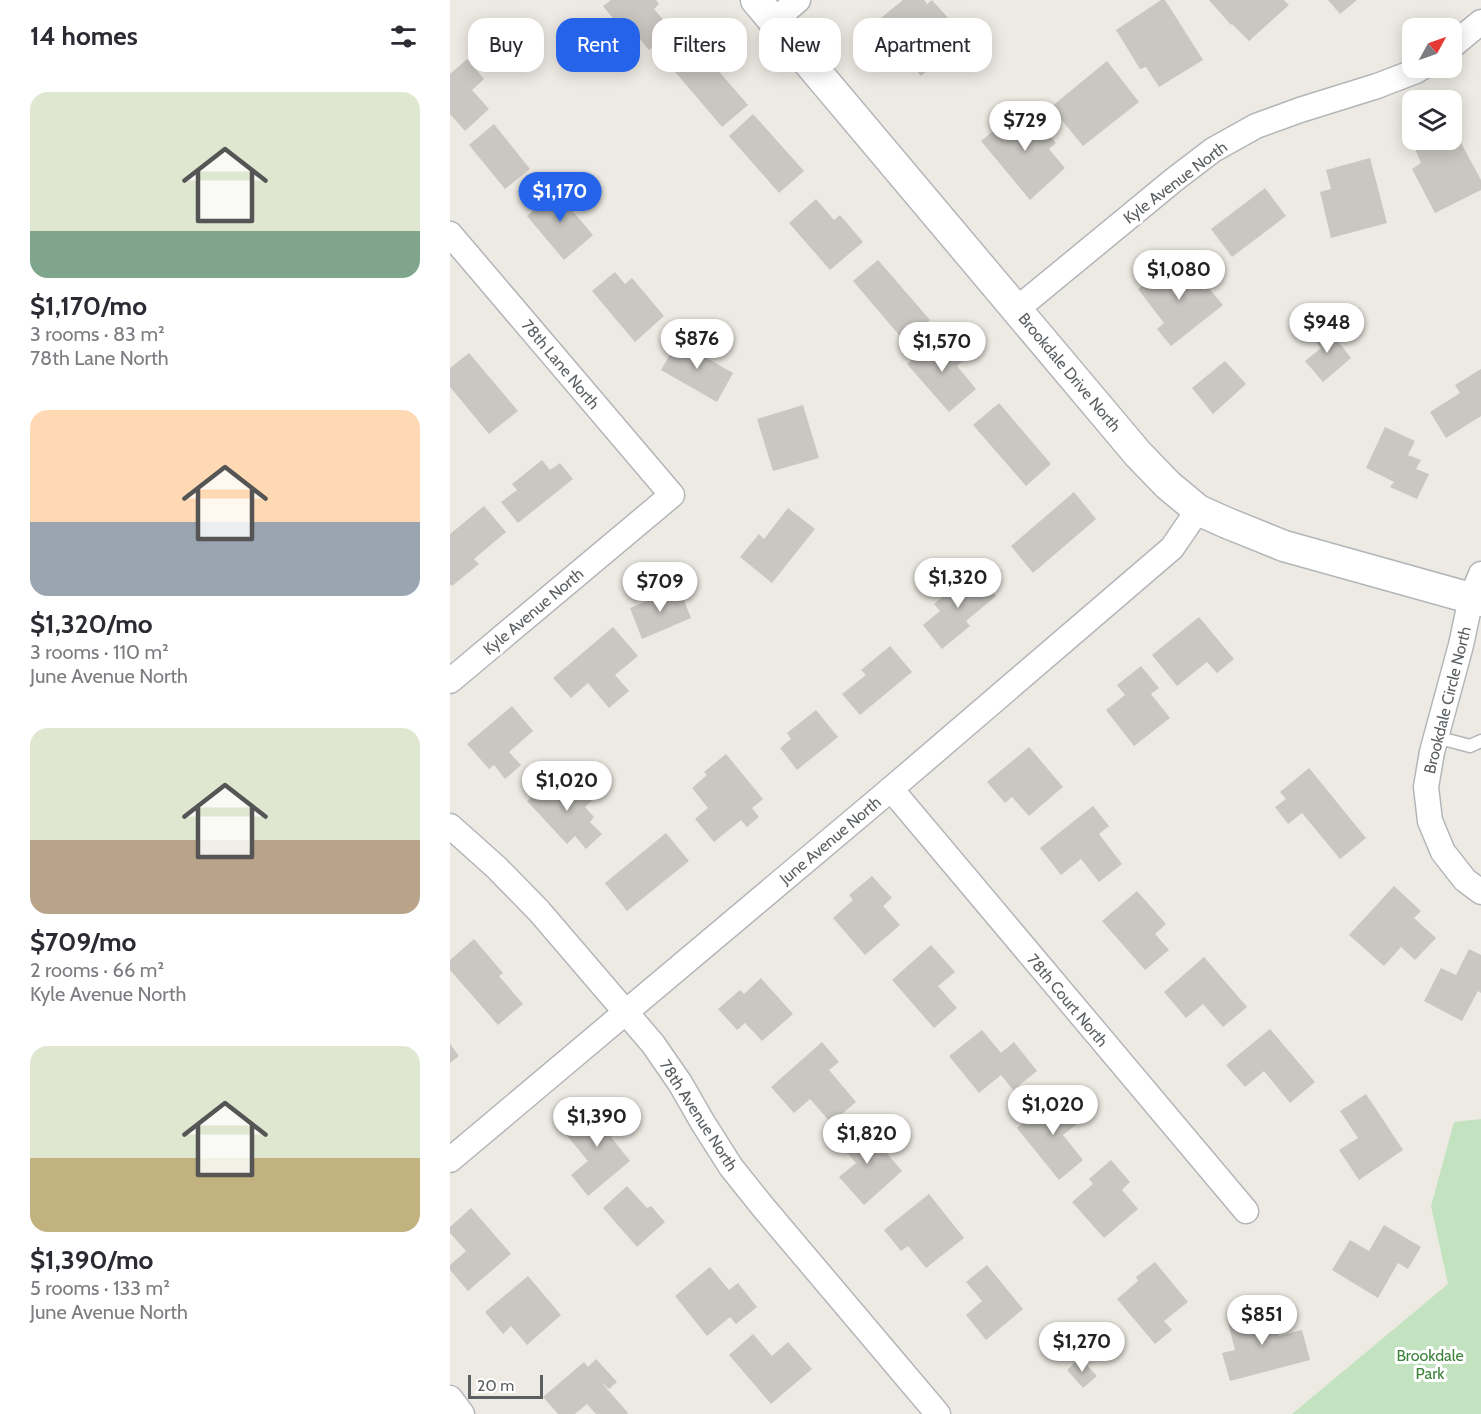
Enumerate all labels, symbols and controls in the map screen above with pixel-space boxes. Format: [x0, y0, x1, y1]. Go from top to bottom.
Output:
chip: Buy [468, 18, 544, 72]
chip: Rent [556, 18, 640, 72]
chip: Filters [652, 18, 747, 72]
chip: New [759, 18, 841, 72]
chip: Apartment [853, 18, 992, 72]
north arrow [1402, 18, 1462, 78]
map controls [1402, 18, 1462, 150]
text: 14 homes [30, 20, 138, 52]
icon: filters [387, 20, 420, 53]
button: layers [1402, 90, 1462, 150]
pin: $729 [989, 101, 1061, 152]
text: $729 [1003, 108, 1047, 132]
icon: home [171, 131, 279, 239]
street label: Kyle Avenue North [1120, 137, 1231, 228]
pin: $1,170 [511, 172, 609, 223]
text: $1,170 [533, 179, 587, 203]
pin: $1,080 [1130, 250, 1228, 301]
text: $1,080 [1147, 257, 1211, 281]
text: $1,170/mo [30, 290, 147, 322]
pin: $948 [1291, 303, 1363, 354]
street label: Brookdale Drive North [1014, 309, 1125, 436]
text: $948 [1303, 310, 1351, 334]
street label: 78th Lane North [518, 316, 604, 413]
pin: $876 [661, 319, 733, 370]
text: 3 rooms · 83 m² [30, 322, 165, 346]
pin: $1,570 [893, 322, 991, 373]
text: $876 [675, 326, 719, 350]
text: $1,570 [913, 329, 971, 353]
text: 78th Lane North [30, 346, 169, 370]
icon: home [171, 449, 279, 557]
pin: $1,320 [909, 558, 1007, 609]
pin: $709 [624, 562, 696, 613]
street label: Kyle Avenue North [479, 564, 587, 659]
text: $1,320 [928, 565, 988, 589]
text: $709 [637, 569, 683, 593]
text: $1,320/mo [30, 608, 153, 640]
street label: Brookdale Circle North [1420, 625, 1475, 776]
text: 3 rooms · 110 m² [30, 640, 169, 664]
text: June Avenue North [30, 664, 188, 688]
pin: $1,020 [518, 761, 616, 812]
icon: home [171, 767, 279, 875]
text: $1,020 [536, 768, 598, 792]
street label: June Avenue North [775, 793, 885, 889]
text: $709/mo [30, 926, 136, 958]
street label: 78th Court North [1023, 950, 1112, 1051]
text: 2 rooms · 66 m² [30, 958, 164, 982]
text: Kyle Avenue North [30, 982, 186, 1006]
street label: 78th Avenue North [656, 1056, 742, 1174]
icon: home [171, 1085, 279, 1193]
pin: $1,020 [1004, 1085, 1102, 1136]
text: $1,020 [1022, 1092, 1084, 1116]
pin: $1,390 [548, 1097, 646, 1148]
text: $1,390 [567, 1104, 627, 1128]
pin: $1,820 [818, 1114, 916, 1165]
text: $1,820 [837, 1121, 897, 1145]
text: $1,390/mo [30, 1244, 153, 1276]
text: 5 rooms · 133 m² [30, 1276, 170, 1300]
pin: $851 [1226, 1295, 1298, 1346]
text: June Avenue North [30, 1300, 188, 1324]
text: $851 [1241, 1302, 1283, 1326]
pin: $1,270 [1033, 1322, 1131, 1373]
text: $1,270 [1053, 1329, 1111, 1353]
park label: Brookdale Park [1396, 1346, 1464, 1383]
scale bar [468, 1372, 543, 1400]
text: 20 m [477, 1376, 514, 1395]

